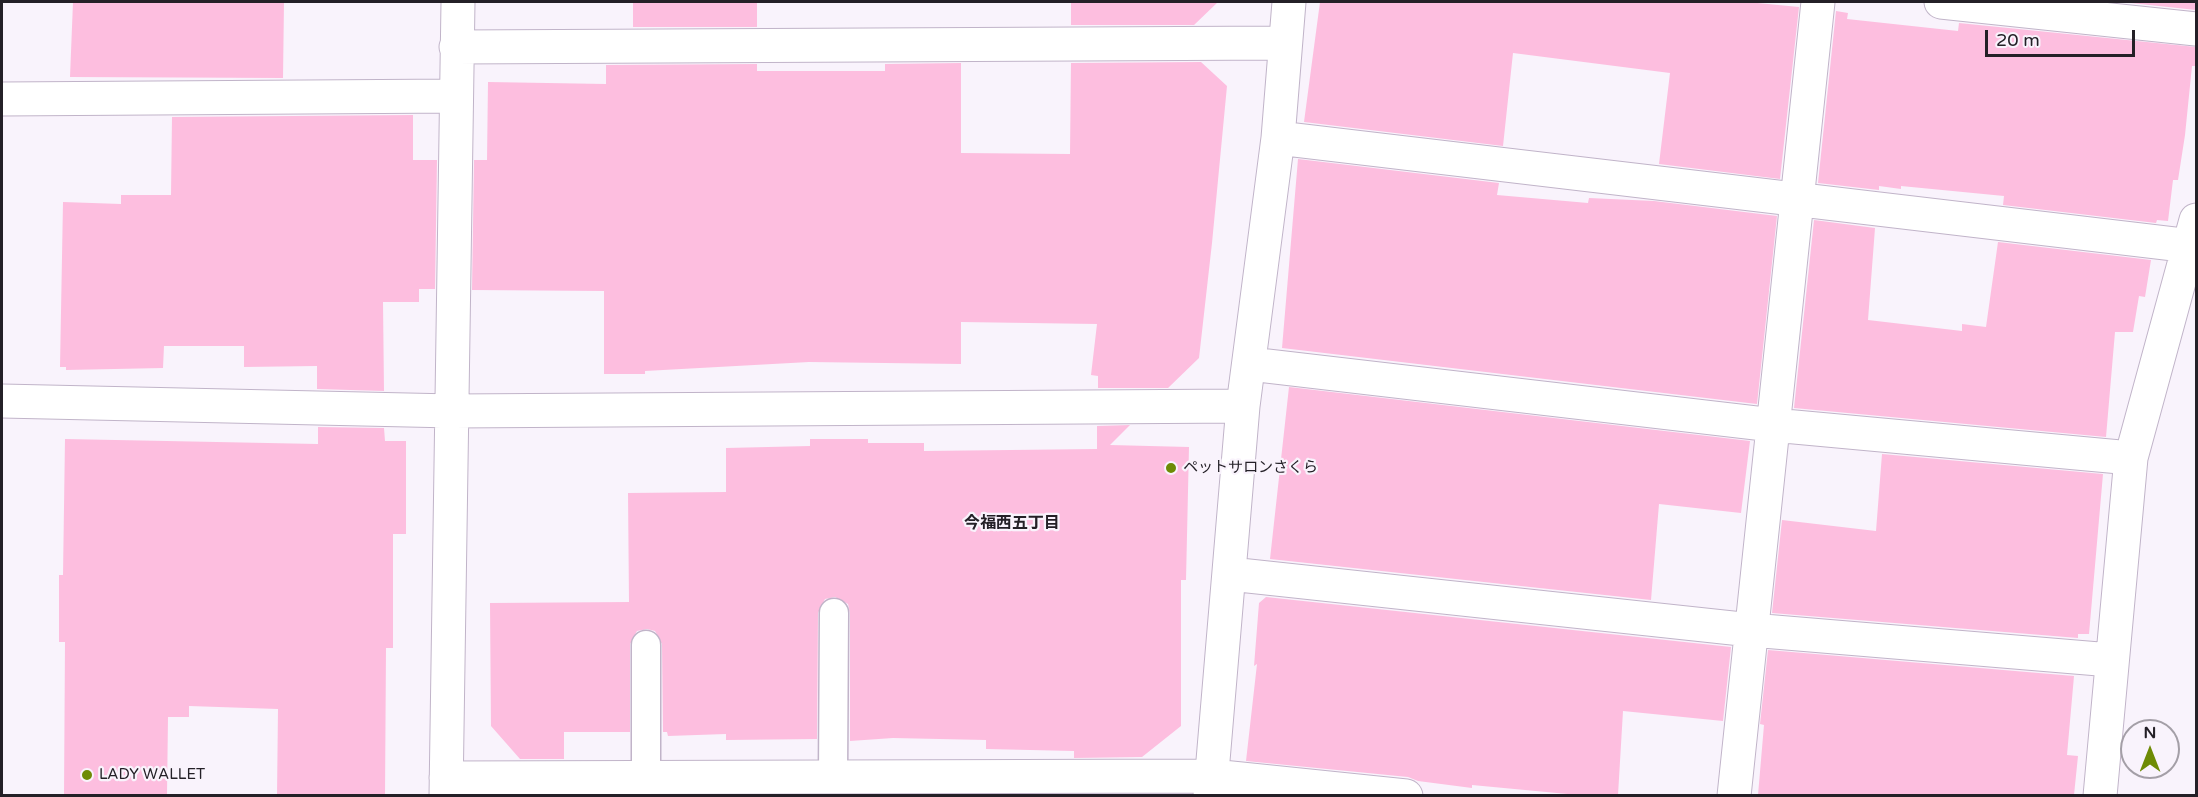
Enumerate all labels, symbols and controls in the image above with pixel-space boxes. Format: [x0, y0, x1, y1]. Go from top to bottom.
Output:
scale bar [1988, 18, 2138, 56]
text: 20 m [1996, 29, 2040, 51]
place label: ペットサロンさくら [1183, 459, 1318, 477]
marker: ペットサロンさくら [1164, 461, 1178, 475]
district label: 今福西五丁目 [964, 514, 1060, 534]
north arrow [2120, 719, 2180, 779]
text: N [2144, 723, 2156, 743]
place label: LADY WALLET [99, 766, 205, 784]
marker: LADY WALLET [80, 768, 94, 782]

